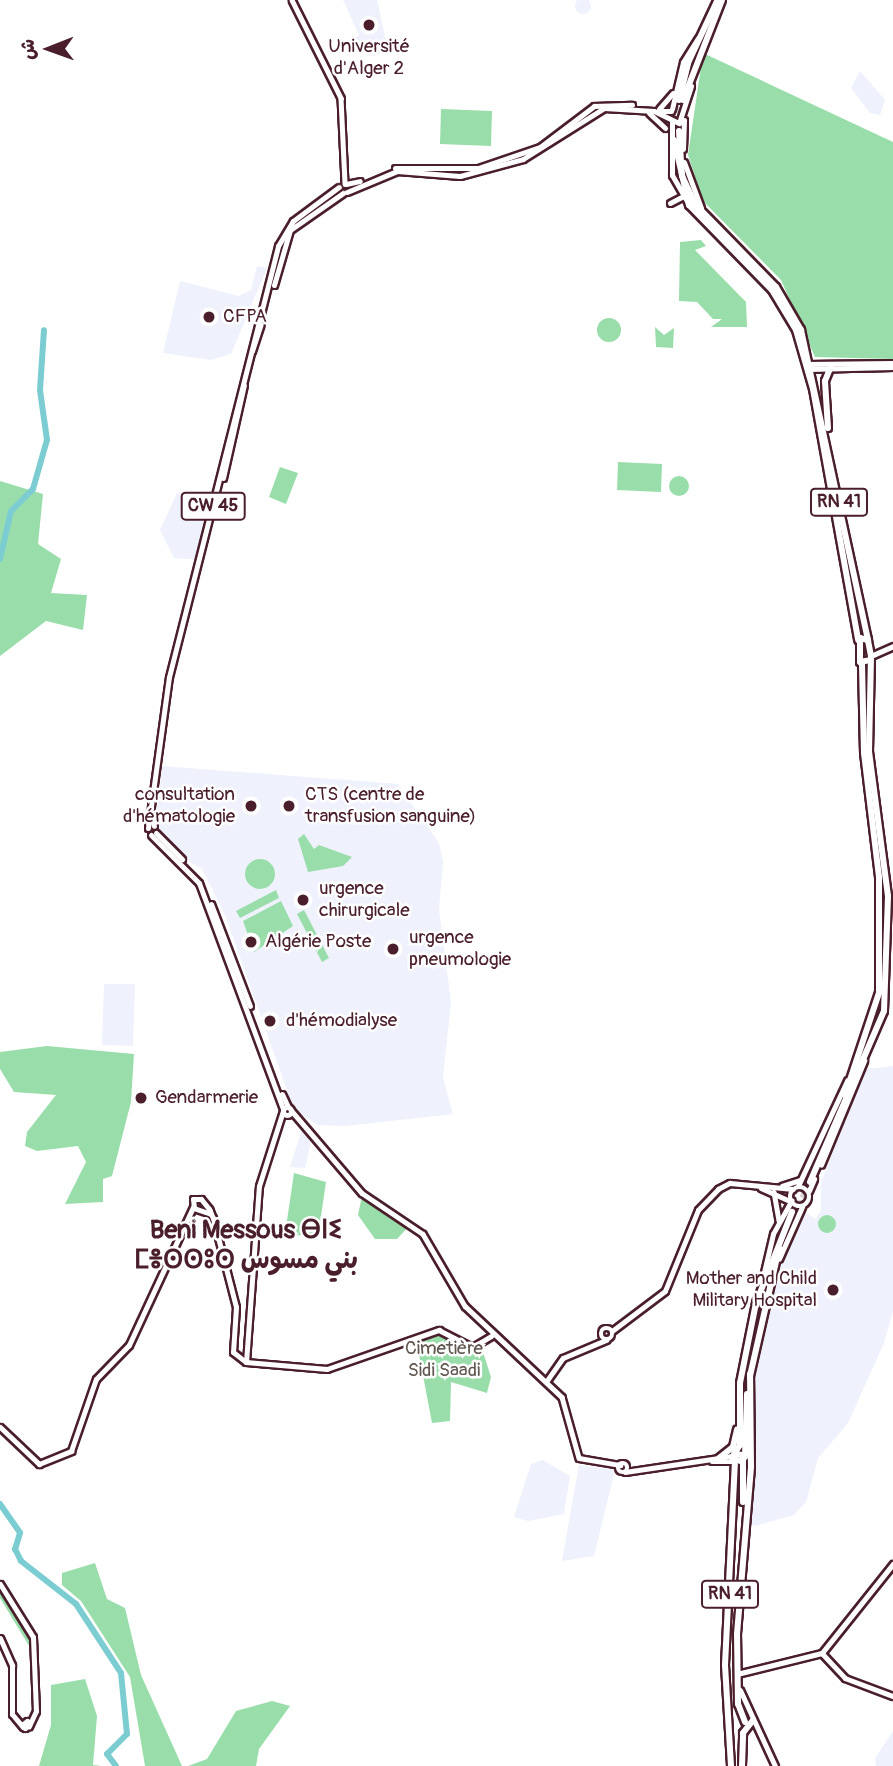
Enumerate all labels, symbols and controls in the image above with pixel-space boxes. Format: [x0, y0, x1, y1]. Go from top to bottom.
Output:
north arrow [14, 14, 84, 84]
marker: Université d'Alger 2 [361, 17, 377, 33]
place label: Université d'Alger 2 [328, 36, 410, 80]
text: ش [16, 39, 40, 60]
place label: CFPA [223, 306, 267, 328]
marker: CFPA [201, 309, 217, 325]
road number: RN 41 [809, 488, 869, 516]
road number: CW 45 [180, 492, 246, 520]
place label: consultation d'hématologie [123, 784, 235, 828]
place label: CTS (centre de transfusion sanguine) [305, 784, 476, 828]
marker: consultation d'hématologie [241, 796, 261, 816]
marker: CTS (centre de transfusion sanguine) [279, 796, 299, 816]
place label: urgence chirurgicale [319, 878, 410, 922]
marker: urgence chirurgicale [293, 890, 313, 910]
place label: urgence pneumologie [409, 927, 511, 971]
place label: Algérie Poste [265, 931, 371, 953]
marker: Algérie Poste [243, 934, 259, 950]
marker: urgence pneumologie [383, 939, 403, 959]
place label: d'hémodialyse [286, 1010, 397, 1032]
marker: d'hémodialyse [260, 1011, 280, 1031]
place label: Gendarmerie [155, 1087, 258, 1109]
marker: Gendarmerie [133, 1090, 149, 1106]
district label: Beni Messous ⴱⵏⵉ ⵎⴻⵙⵙⵓⵙ بني مسوس [134, 1215, 358, 1276]
place label: Mother and Child Military Hospital [686, 1268, 817, 1312]
marker: Mother and Child Military Hospital [823, 1280, 843, 1300]
park label: Cimetière Sidi Saadi [405, 1338, 483, 1382]
road number: RN 41 [700, 1580, 760, 1609]

